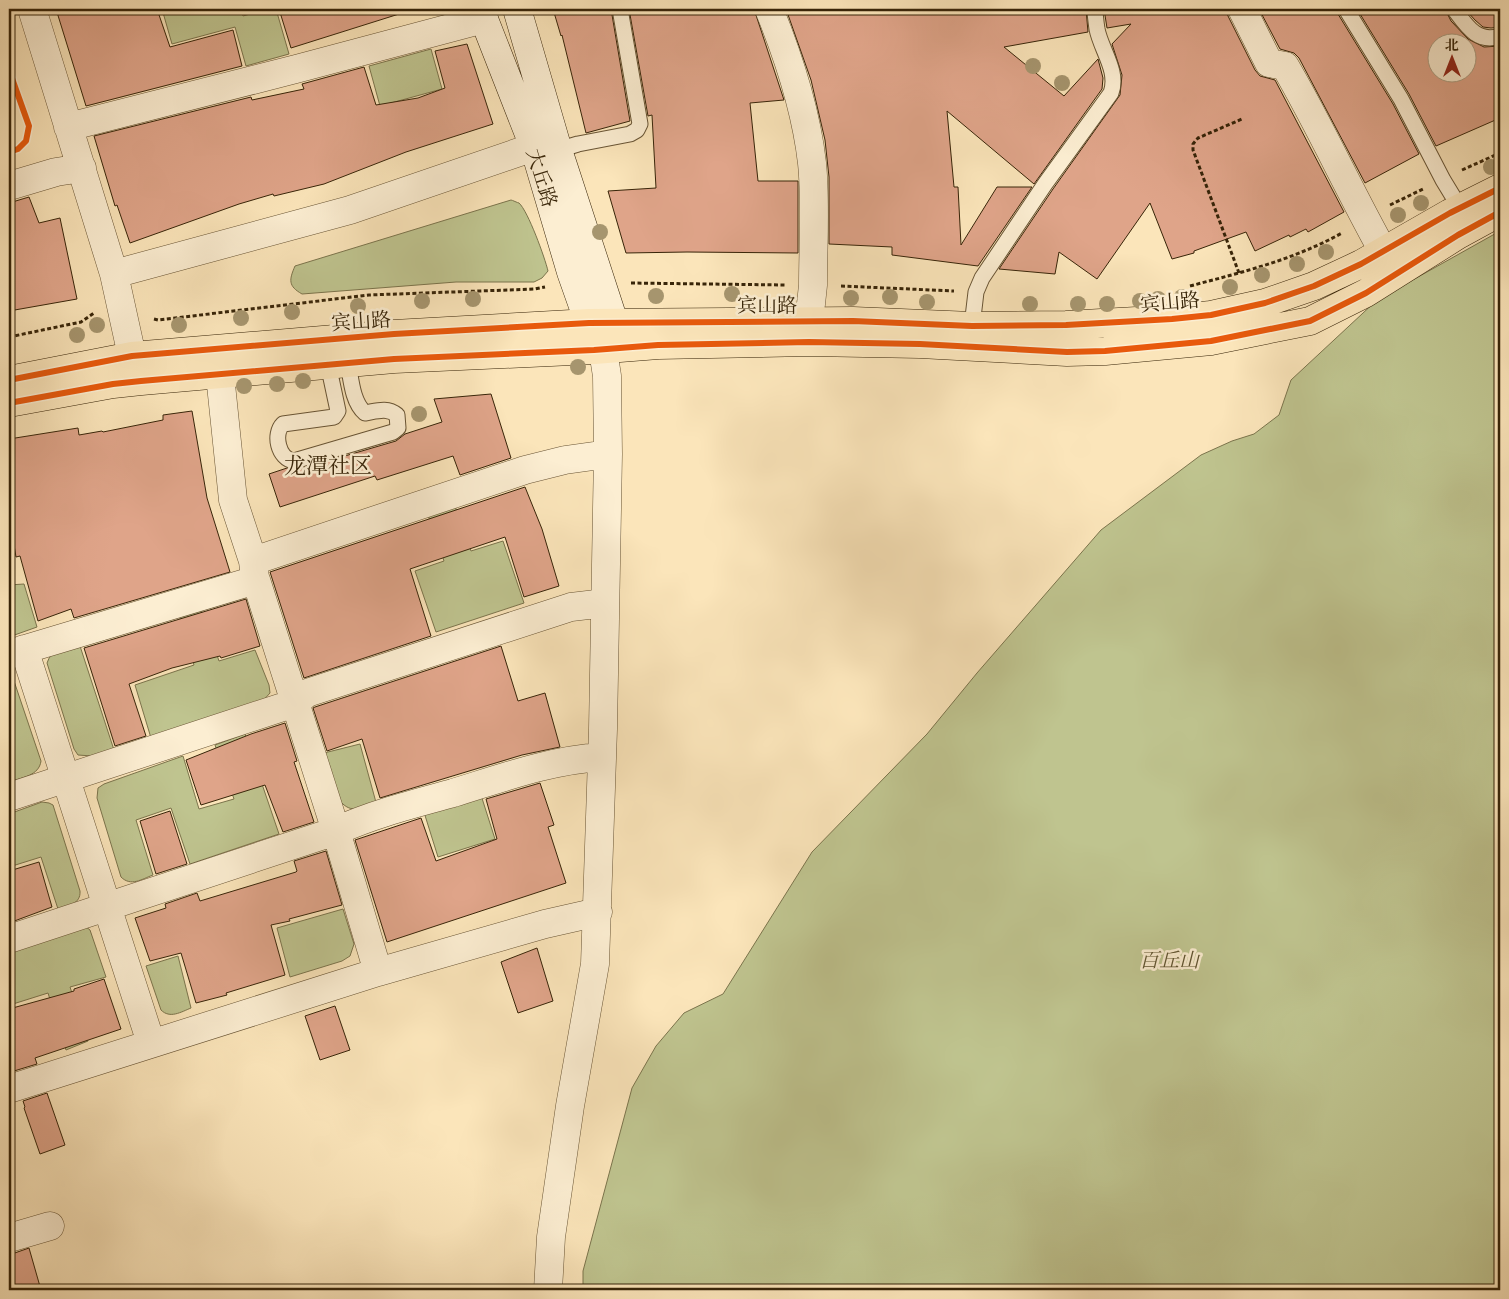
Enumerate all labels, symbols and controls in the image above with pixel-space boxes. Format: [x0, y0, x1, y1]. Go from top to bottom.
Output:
north arrow [1426, 32, 1476, 82]
text: 北 [1445, 37, 1459, 55]
street label: 大丘路 [520, 146, 561, 211]
street label: 宾山路 [1139, 288, 1201, 319]
street label: 宾山路 [737, 294, 797, 319]
street label: 宾山路 [330, 308, 392, 337]
district label: 龙潭社区 [284, 453, 372, 480]
park label: 百丘山 [1139, 949, 1201, 974]

